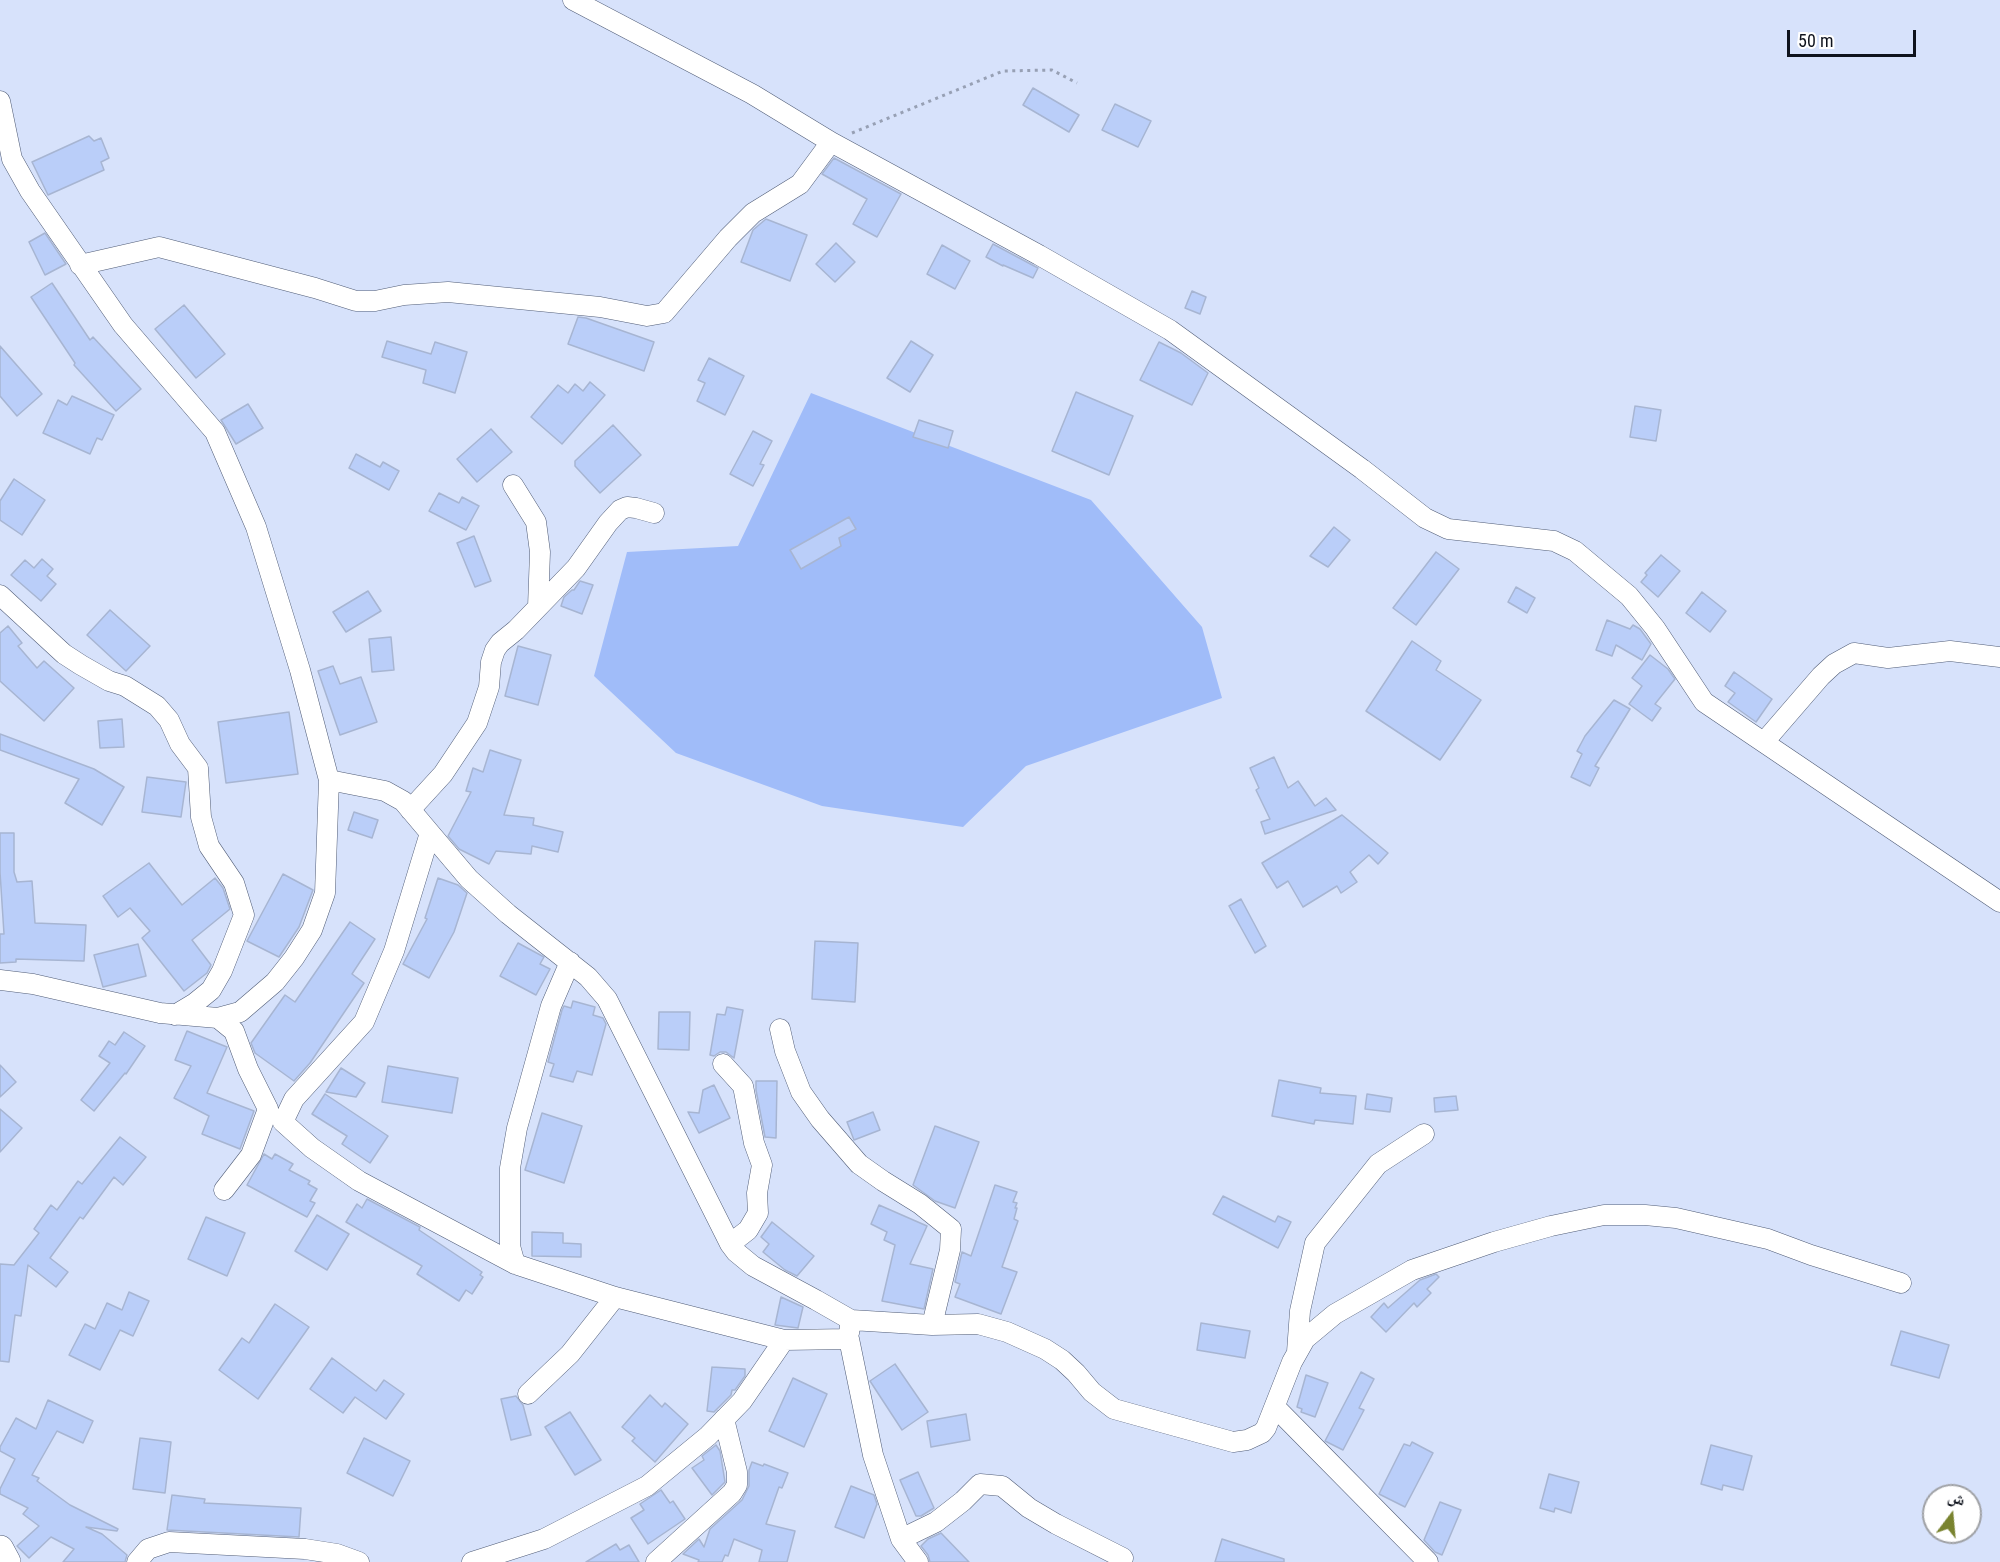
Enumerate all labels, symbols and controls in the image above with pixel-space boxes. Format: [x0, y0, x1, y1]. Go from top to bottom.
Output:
scale bar [1790, 18, 1919, 56]
text: 50 m [1798, 30, 1833, 51]
north arrow [1922, 1484, 1982, 1544]
text: ش [1946, 1487, 1967, 1510]

